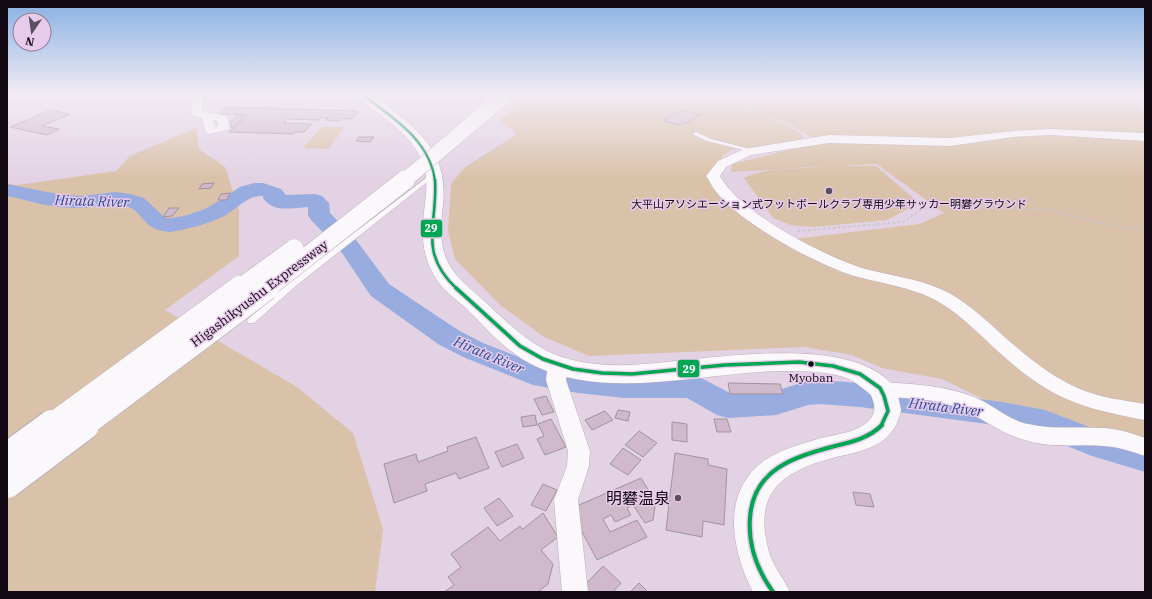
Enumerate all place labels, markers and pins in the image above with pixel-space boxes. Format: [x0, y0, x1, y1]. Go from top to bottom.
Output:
marker: 大平山アソシエーション式フットボールクラブ専用少年サッカー明礬グラウンド [824, 186, 834, 196]
place label: 大平山アソシエーション式フットボールクラブ専用少年サッカー明礬グラウンド [631, 197, 1027, 211]
marker: Myoban [806, 359, 816, 369]
place label: Myoban [788, 370, 834, 385]
place label: 明礬温泉 [606, 488, 670, 508]
marker: 明礬温泉 [673, 493, 683, 503]

